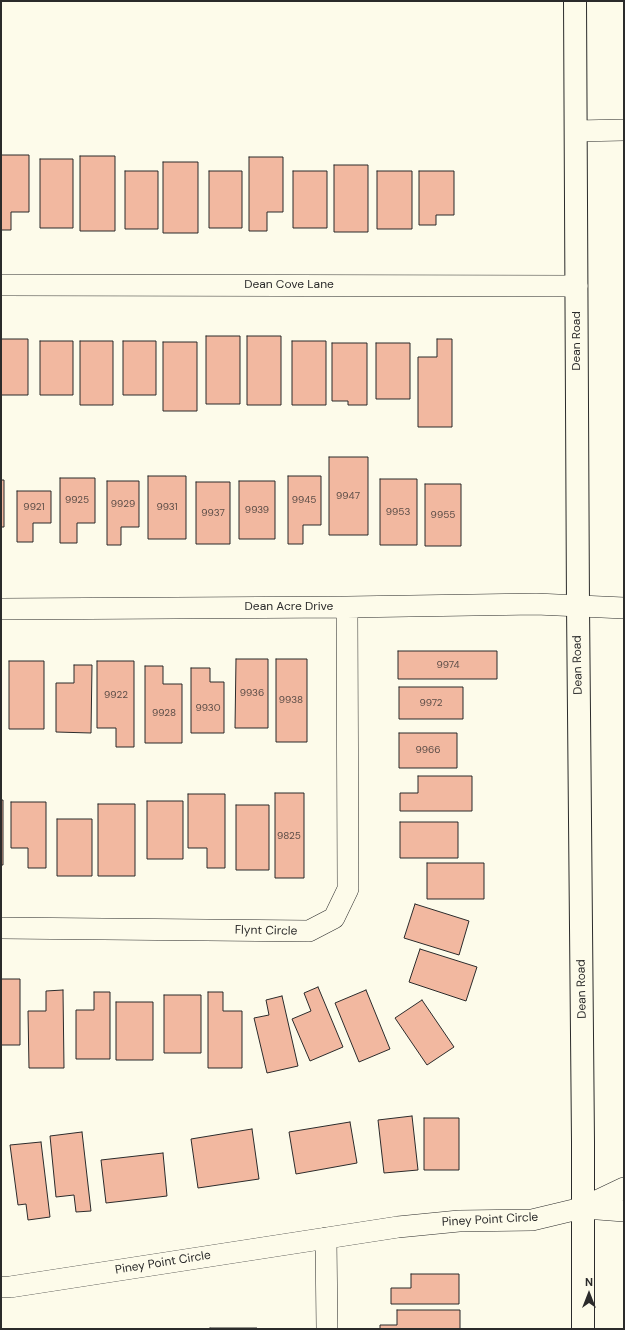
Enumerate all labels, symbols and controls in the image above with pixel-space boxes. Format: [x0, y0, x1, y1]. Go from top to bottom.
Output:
street label: Dean Cove Lane [244, 278, 334, 292]
street label: Dean Road [570, 311, 584, 371]
house number: 9947 [336, 490, 360, 502]
house number: 9925 [65, 494, 89, 506]
house number: 9945 [292, 494, 316, 506]
house number: 9929 [111, 498, 135, 510]
house number: 9921 [23, 501, 45, 513]
house number: 9931 [156, 501, 178, 513]
house number: 9939 [245, 504, 269, 516]
house number: 9953 [386, 506, 410, 518]
house number: 9937 [201, 507, 225, 519]
house number: 9955 [431, 509, 455, 521]
street label: Dean Acre Drive [245, 600, 333, 614]
street label: Dean Road [570, 635, 586, 695]
house number: 9974 [436, 659, 460, 671]
house number: 9936 [240, 687, 264, 699]
house number: 9922 [104, 689, 128, 701]
house number: 9938 [279, 694, 303, 706]
house number: 9972 [419, 697, 443, 709]
house number: 9930 [195, 702, 221, 714]
house number: 9928 [152, 707, 176, 719]
house number: 9966 [415, 744, 441, 756]
house number: 9825 [277, 830, 301, 842]
street label: Flynt Circle [235, 923, 297, 939]
street label: Dean Road [574, 959, 590, 1019]
street label: Piney Point Circle [441, 1210, 539, 1230]
street label: Piney Point Circle [114, 1248, 212, 1278]
north arrow [569, 1274, 609, 1314]
text: N [585, 1275, 593, 1289]

